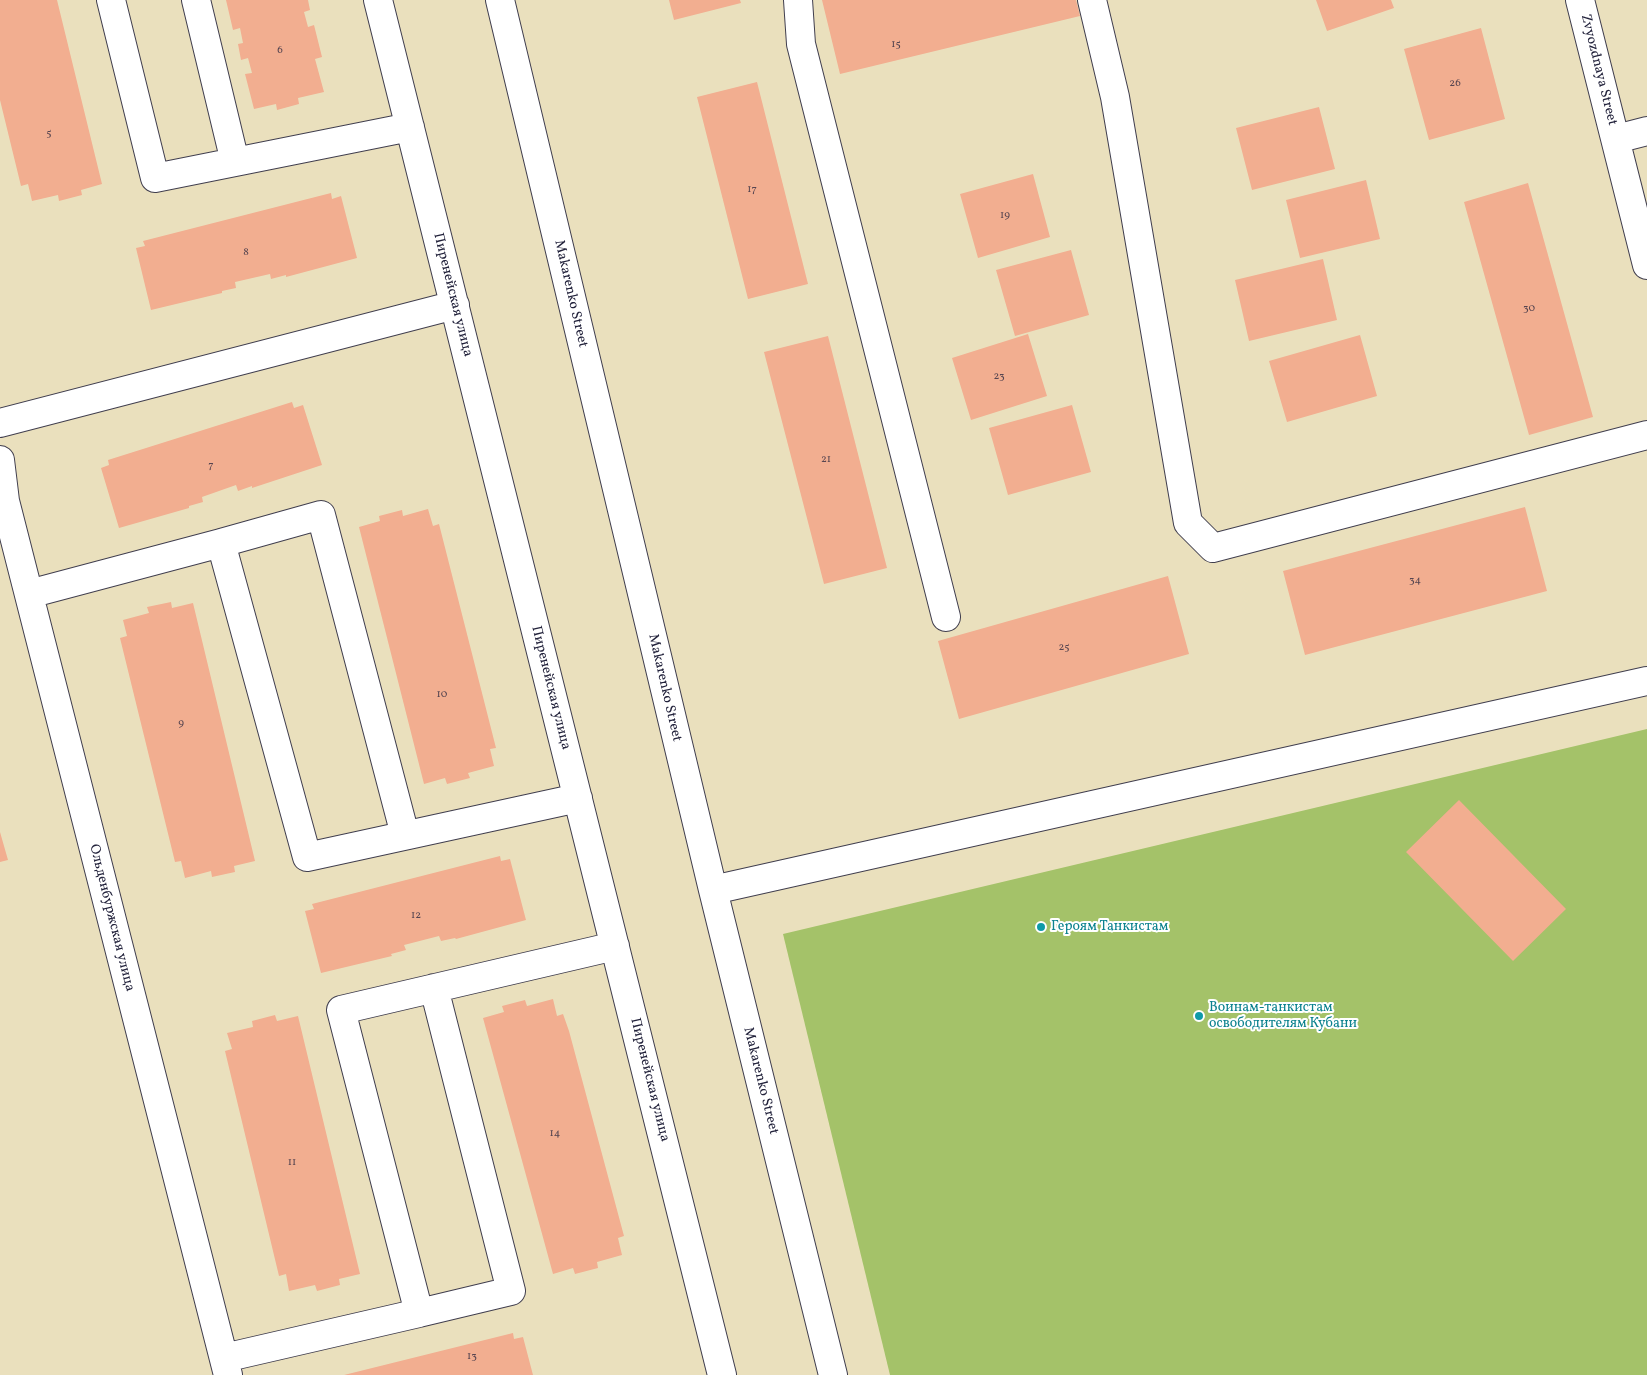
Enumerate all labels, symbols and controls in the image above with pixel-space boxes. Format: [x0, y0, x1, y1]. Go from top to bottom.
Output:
street label: Zvyozdnaya Street [1576, 13, 1620, 127]
house number: 15 [891, 38, 901, 52]
house number: 6 [277, 44, 283, 58]
house number: 26 [1449, 77, 1461, 91]
house number: 5 [46, 127, 52, 141]
house number: 17 [747, 183, 757, 197]
house number: 19 [1000, 209, 1010, 223]
street label: Пиренейская улица [428, 231, 476, 359]
street label: Makarenko Street [549, 239, 591, 349]
house number: 8 [243, 246, 249, 260]
house number: 30 [1523, 302, 1535, 316]
house number: 23 [993, 370, 1005, 384]
house number: 21 [821, 453, 831, 467]
house number: 7 [208, 459, 214, 473]
house number: 34 [1409, 574, 1421, 588]
street label: Пиренейская улица [526, 624, 574, 752]
street label: Makarenko Street [643, 633, 685, 743]
house number: 25 [1058, 641, 1070, 655]
house number: 10 [437, 688, 447, 702]
house number: 9 [178, 717, 184, 731]
street label: Ольденбуржская улица [85, 843, 137, 993]
house number: 12 [411, 909, 421, 923]
place label: Героям Танкистам [1051, 919, 1168, 935]
marker: Героям Танкистам [1035, 921, 1047, 933]
place label: Воинам-танкистам освободителям Кубани [1209, 1000, 1357, 1032]
marker: Воинам-танкистам освободителям Кубани [1193, 1010, 1205, 1022]
street label: Пиренейская улица [625, 1016, 673, 1144]
street label: Makarenko Street [739, 1026, 781, 1136]
house number: 14 [550, 1127, 560, 1141]
house number: 11 [288, 1156, 296, 1170]
house number: 13 [467, 1350, 477, 1364]

